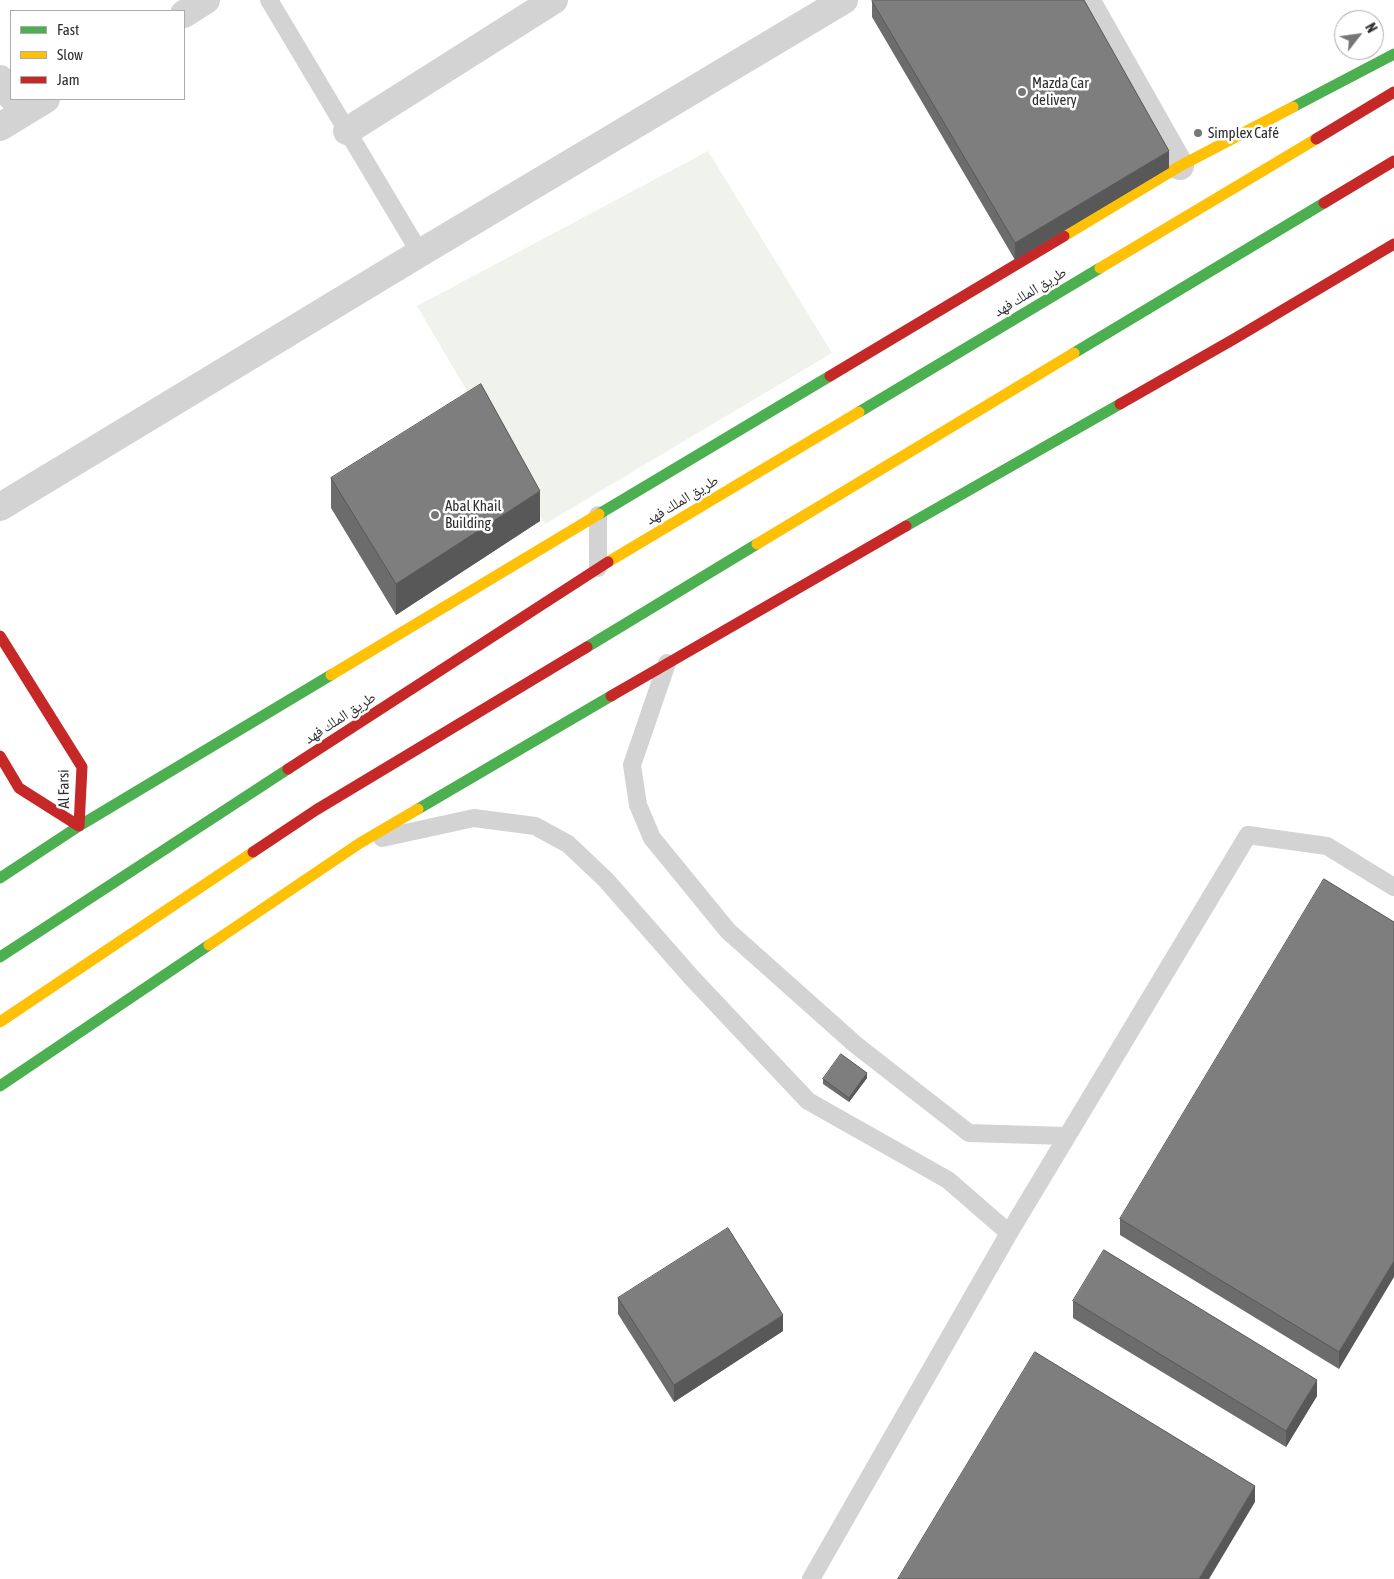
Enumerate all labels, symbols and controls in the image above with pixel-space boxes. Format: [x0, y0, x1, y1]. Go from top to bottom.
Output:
legend [10, 10, 185, 100]
north arrow [1334, 10, 1384, 60]
text: N [1362, 20, 1380, 36]
text: Fast [57, 21, 79, 38]
text: Slow [57, 46, 83, 63]
text: Jam [57, 71, 80, 88]
place label: Mazda Car delivery [1032, 74, 1089, 109]
marker: Mazda Car delivery [1016, 86, 1028, 98]
place label: Simplex Café [1208, 124, 1279, 142]
marker: Simplex Café [1192, 127, 1204, 139]
street label: طريق الملك فهد [990, 263, 1070, 321]
street label: طريق الملك فهد [642, 471, 722, 529]
place label: Abal Khail Building [445, 497, 501, 532]
marker: Abal Khail Building [429, 509, 441, 521]
street label: طريق الملك فهد [301, 688, 379, 748]
street label: Al Farsi [55, 769, 73, 809]

